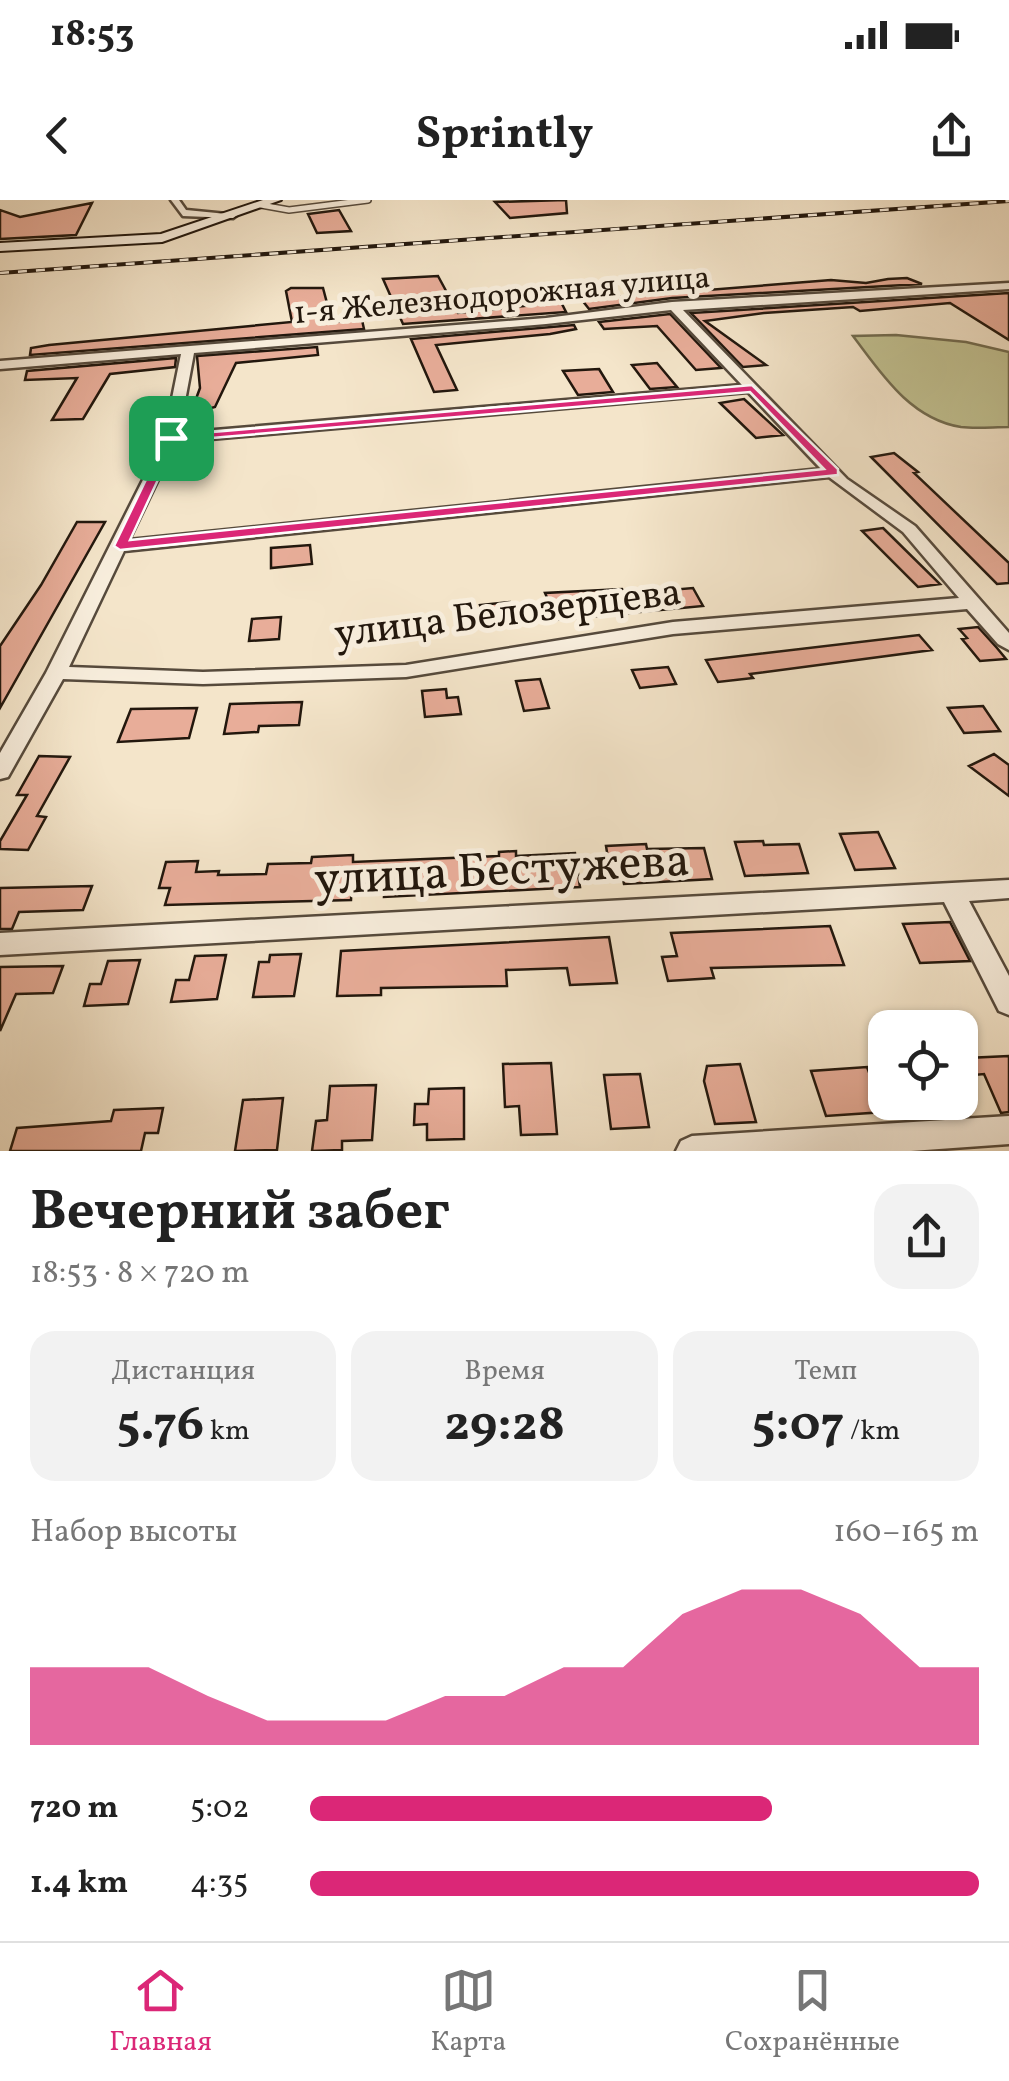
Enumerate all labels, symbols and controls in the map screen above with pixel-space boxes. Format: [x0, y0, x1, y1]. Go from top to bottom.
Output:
text: 18:53 [50, 9, 134, 62]
text: Sprintly [416, 104, 593, 167]
icon: back [30, 108, 85, 163]
icon: share [924, 108, 979, 163]
street label: 1-я Железнодорожная улица [292, 257, 712, 337]
pin [129, 396, 214, 481]
icon: arrive [144, 411, 199, 466]
street label: улица Белозерцева [331, 566, 685, 664]
street label: улица Бестужева [313, 829, 691, 915]
map controls [868, 1010, 978, 1120]
button: locate [868, 1010, 978, 1120]
text: Вечерний забег [30, 1176, 450, 1252]
button: share [874, 1184, 979, 1289]
text: 18:53 · 8 × 720 m [30, 1252, 249, 1296]
text: Дистанция [111, 1352, 255, 1391]
text: Время [464, 1352, 545, 1391]
text: Темп [794, 1352, 857, 1391]
text: 5.76 [117, 1391, 204, 1461]
text: 29:28 [444, 1391, 565, 1461]
text: 5:07 [751, 1391, 844, 1461]
text: km [204, 1412, 250, 1451]
text: /km [844, 1412, 900, 1451]
text: Набор высоты [30, 1511, 237, 1555]
text: 160–165 m [833, 1511, 979, 1555]
text: 720 m [30, 1787, 119, 1831]
text: 5:02 [190, 1787, 249, 1831]
text: 1.4 km [30, 1862, 128, 1906]
text: 4:35 [190, 1862, 248, 1906]
tab: Главная [109, 1963, 212, 2062]
tab: Карта [430, 1963, 506, 2062]
tab: Сохранённые [725, 1963, 900, 2062]

